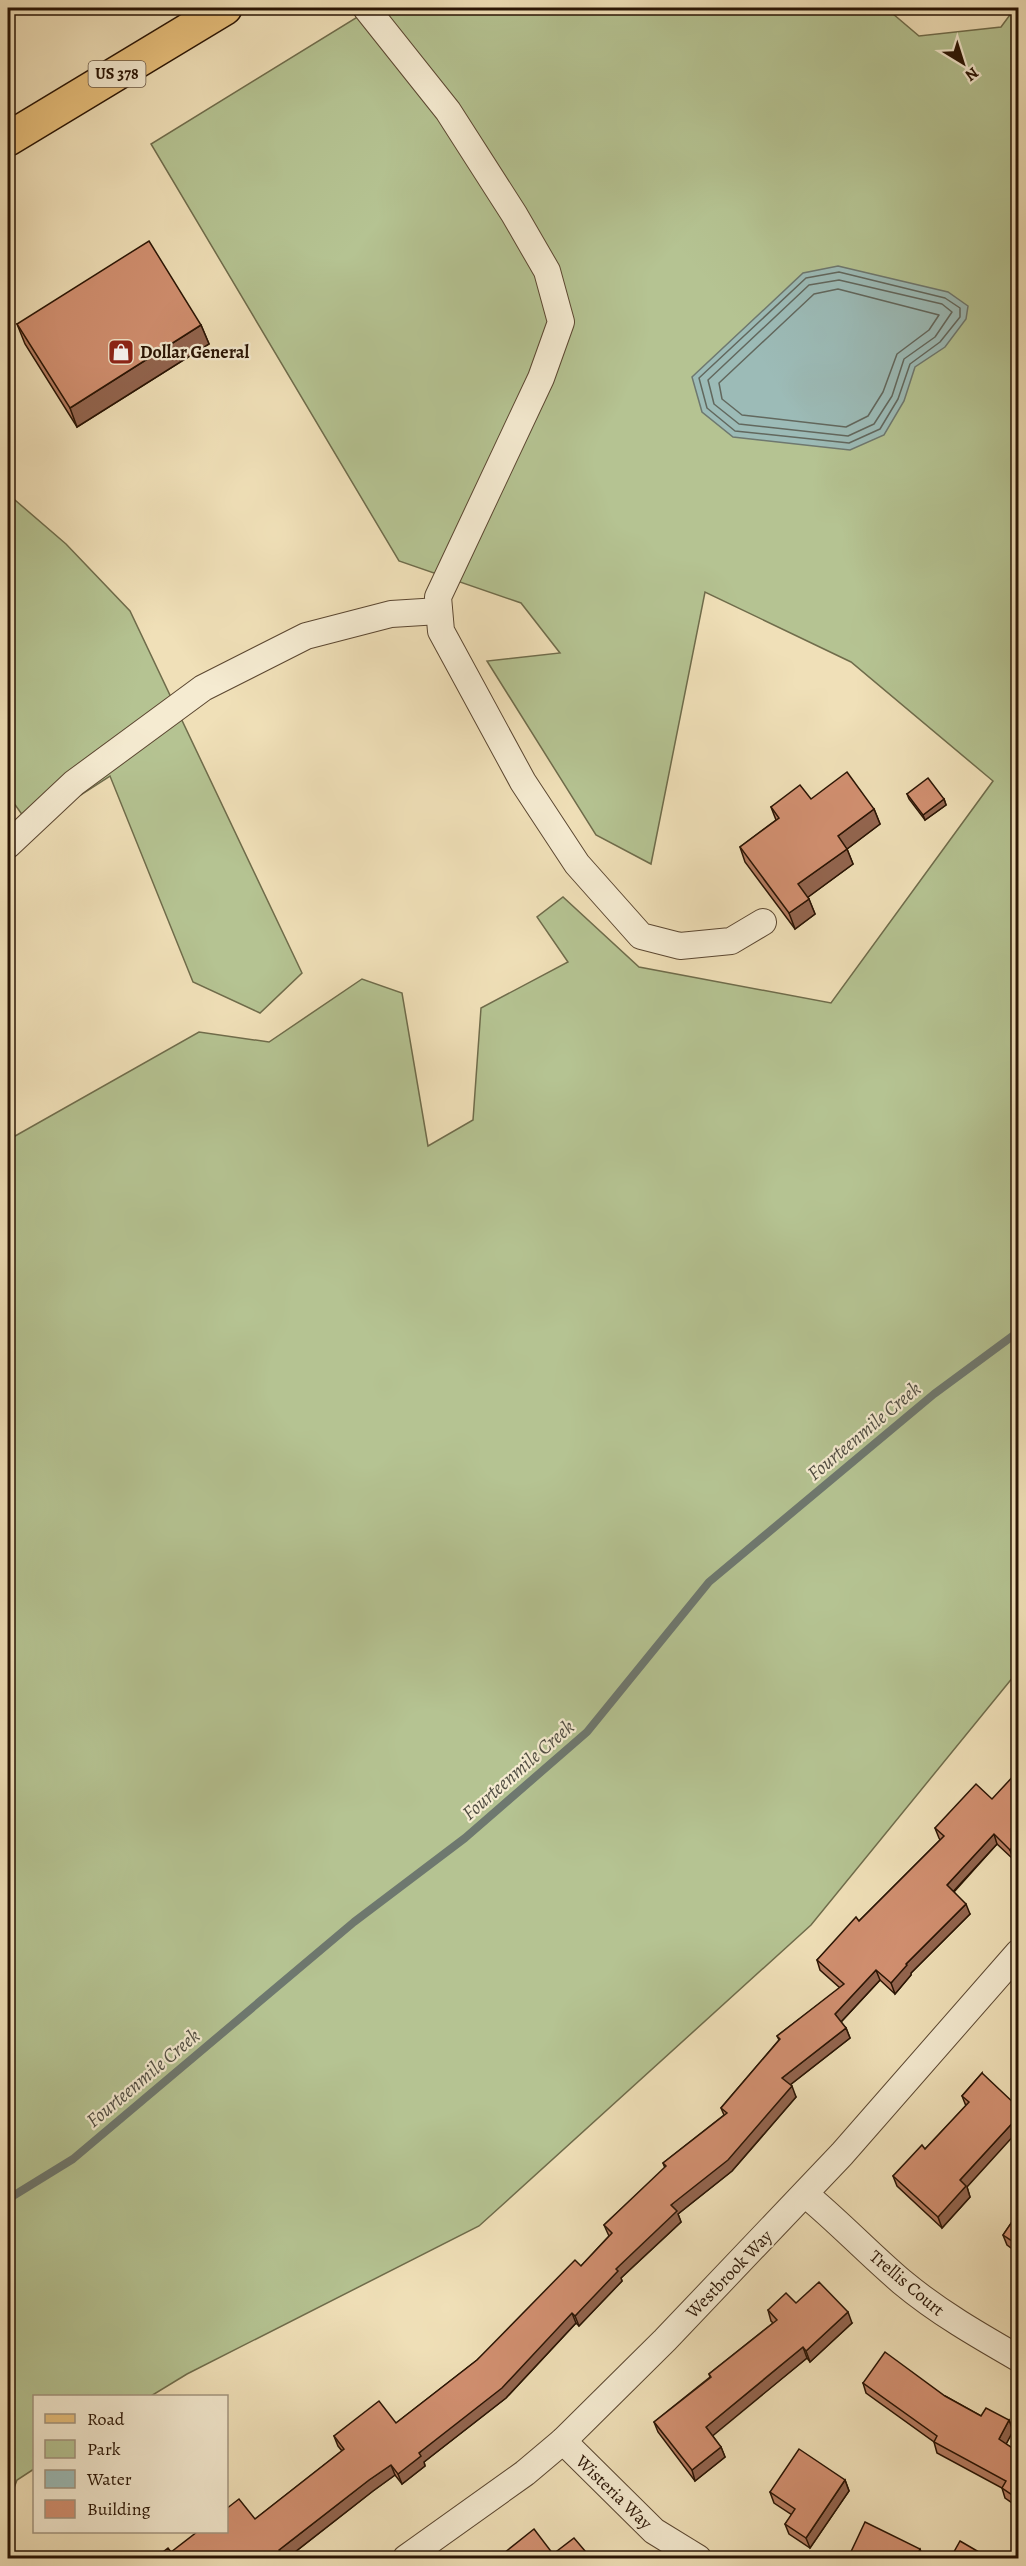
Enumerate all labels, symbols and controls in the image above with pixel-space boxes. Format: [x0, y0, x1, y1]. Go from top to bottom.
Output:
north arrow [933, 33, 993, 93]
road number: US 378 [88, 61, 146, 87]
text: N [960, 62, 983, 87]
shop icon: Dollar General [106, 337, 136, 367]
place label: Dollar General [140, 340, 250, 364]
water label: Fourteenmile Creek [801, 1375, 927, 1487]
water label: Fourteenmile Creek [456, 1714, 580, 1826]
water label: Fourteenmile Creek [80, 2022, 206, 2134]
street label: Westbrook Way [680, 2224, 778, 2324]
street label: Trellis Court [864, 2245, 950, 2322]
legend [33, 2395, 228, 2533]
text: Road [87, 2407, 125, 2431]
text: Park [87, 2437, 121, 2461]
street label: Wisteria Way [570, 2449, 658, 2535]
text: Water [86, 2467, 132, 2491]
text: Building [87, 2497, 151, 2521]

